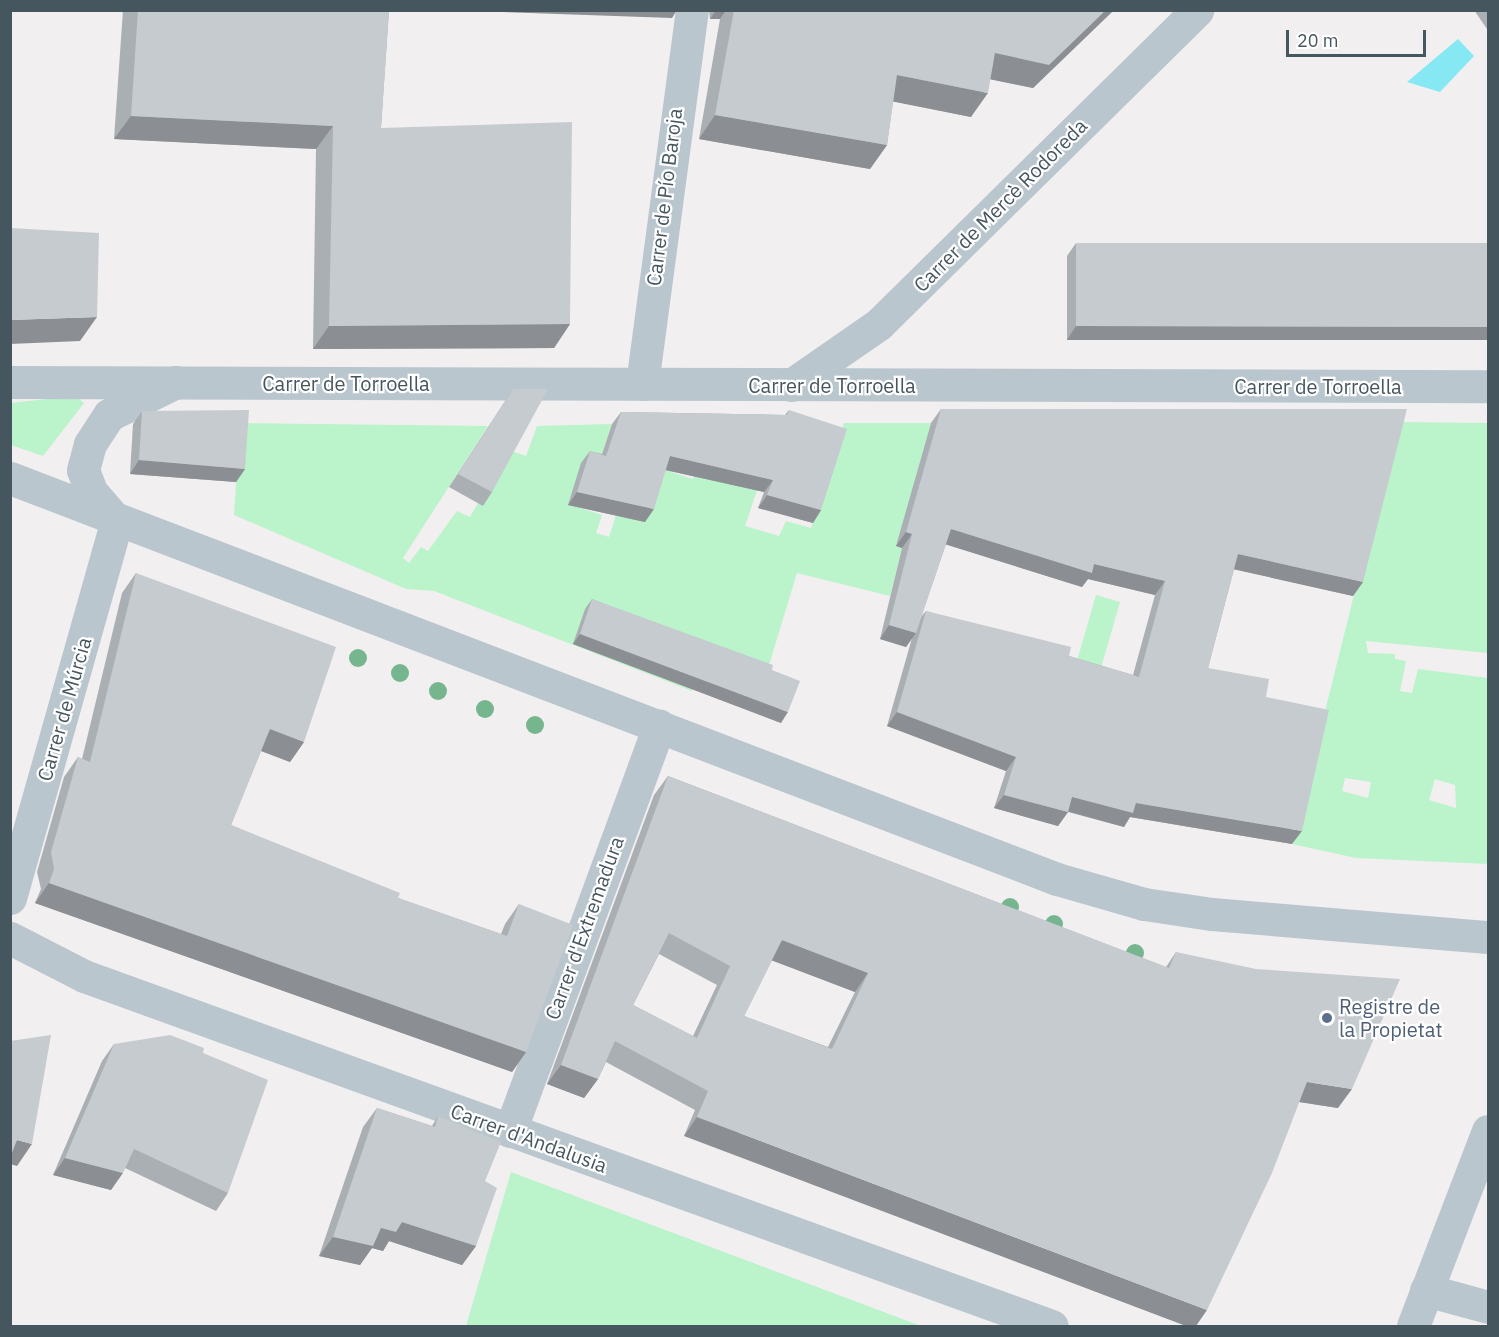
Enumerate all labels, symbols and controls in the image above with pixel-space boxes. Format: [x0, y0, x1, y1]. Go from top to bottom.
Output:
scale bar [1289, 18, 1428, 56]
text: 20 m [1297, 29, 1339, 52]
street label: Carrer de Pío Baroja [641, 107, 687, 287]
street label: Carrer de Mercè Rodoreda [908, 113, 1092, 297]
street label: Carrer de Torroella [262, 371, 430, 395]
street label: Carrer de Torroella [748, 373, 916, 397]
street label: Carrer de Torroella [1234, 374, 1402, 398]
street label: Carrer de Múrcia [32, 634, 96, 784]
street label: Carrer d'Extremadura [540, 833, 628, 1023]
place label: Registre de la Propietat [1339, 994, 1442, 1041]
marker: Registre de la Propietat [1320, 1011, 1334, 1025]
street label: Carrer d'Andalusia [447, 1099, 611, 1177]

